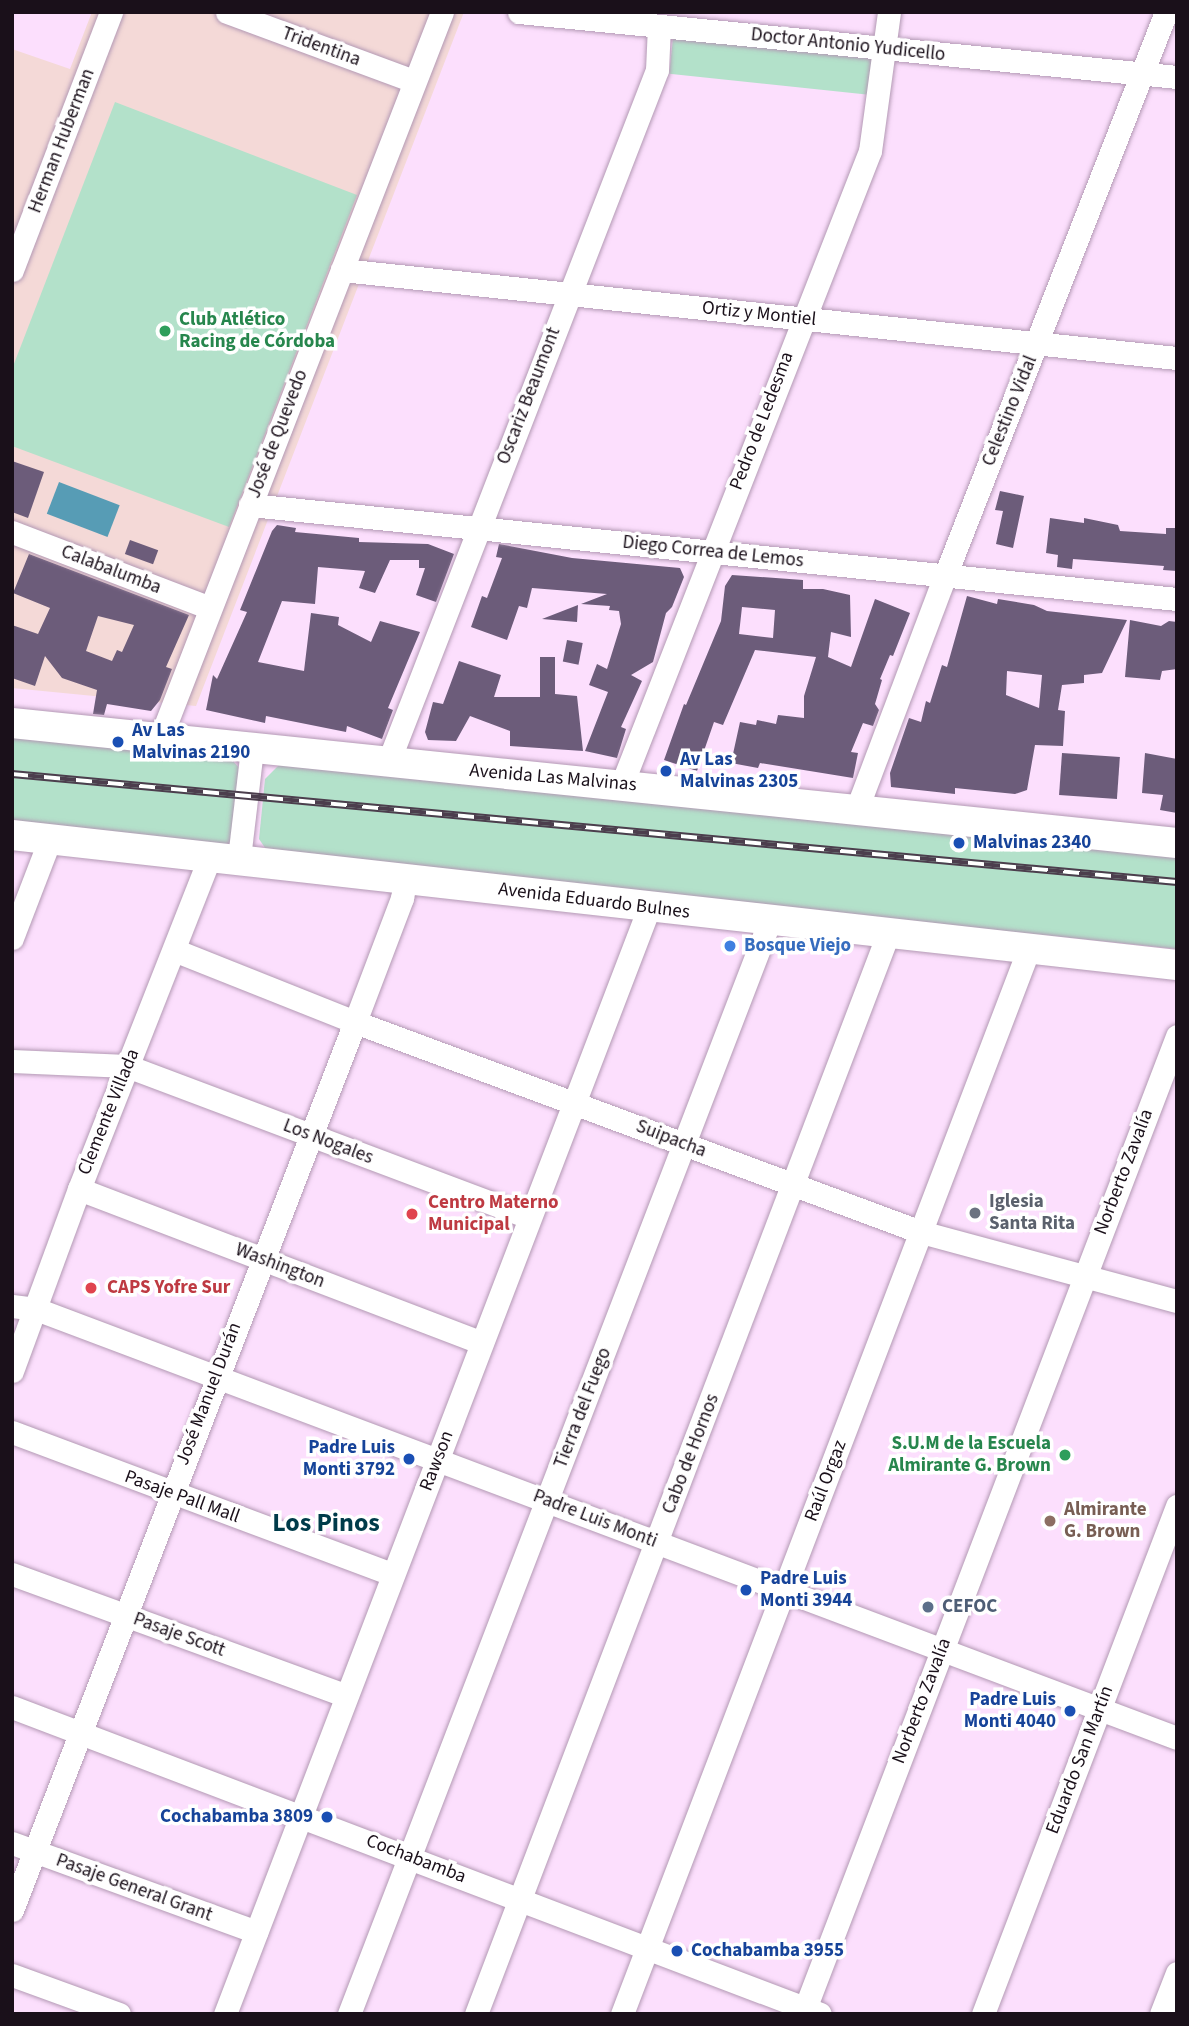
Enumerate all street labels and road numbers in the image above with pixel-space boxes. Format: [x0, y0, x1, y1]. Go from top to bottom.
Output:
street label: Tridentina [279, 22, 363, 72]
street label: Doctor Antonio Yudicello [750, 23, 946, 67]
street label: Herman Huberman [24, 66, 100, 216]
street label: Ortiz y Montiel [701, 297, 817, 331]
street label: Oscariz Beaumont [492, 324, 566, 468]
street label: Pedro de Ledesma [725, 349, 799, 493]
street label: Celestino Vidal [977, 352, 1043, 470]
street label: José de Quevedo [243, 366, 313, 502]
street label: Diego Correa de Lemos [621, 531, 805, 573]
street label: Calabalumba [58, 540, 164, 600]
street label: Avenida Las Malvinas [468, 759, 638, 797]
street label: Avenida Eduardo Bulnes [497, 878, 691, 924]
street label: Clemente Villada [73, 1046, 145, 1178]
street label: Norberto Zavalía [1090, 1106, 1158, 1238]
street label: Los Nogales [280, 1114, 376, 1170]
street label: Suipacha [633, 1115, 709, 1163]
street label: Washington [232, 1239, 328, 1293]
street label: José Manuel Durán [171, 1319, 247, 1469]
street label: Tierra del Fuego [550, 1345, 616, 1471]
street label: Cabo de Hornos [658, 1391, 724, 1517]
street label: Rawson [415, 1428, 459, 1494]
street label: Raúl Orgaz [800, 1437, 852, 1525]
street label: Pasaje Pall Mall [121, 1466, 243, 1528]
street label: Padre Luis Monti [530, 1485, 660, 1553]
street label: Pasaje Scott [130, 1608, 228, 1662]
street label: Norberto Zavalía [888, 1635, 956, 1767]
street label: Eduardo San Martín [1041, 1683, 1119, 1837]
street label: Cochabamba [363, 1830, 469, 1888]
street label: Pasaje General Grant [53, 1849, 215, 1927]

